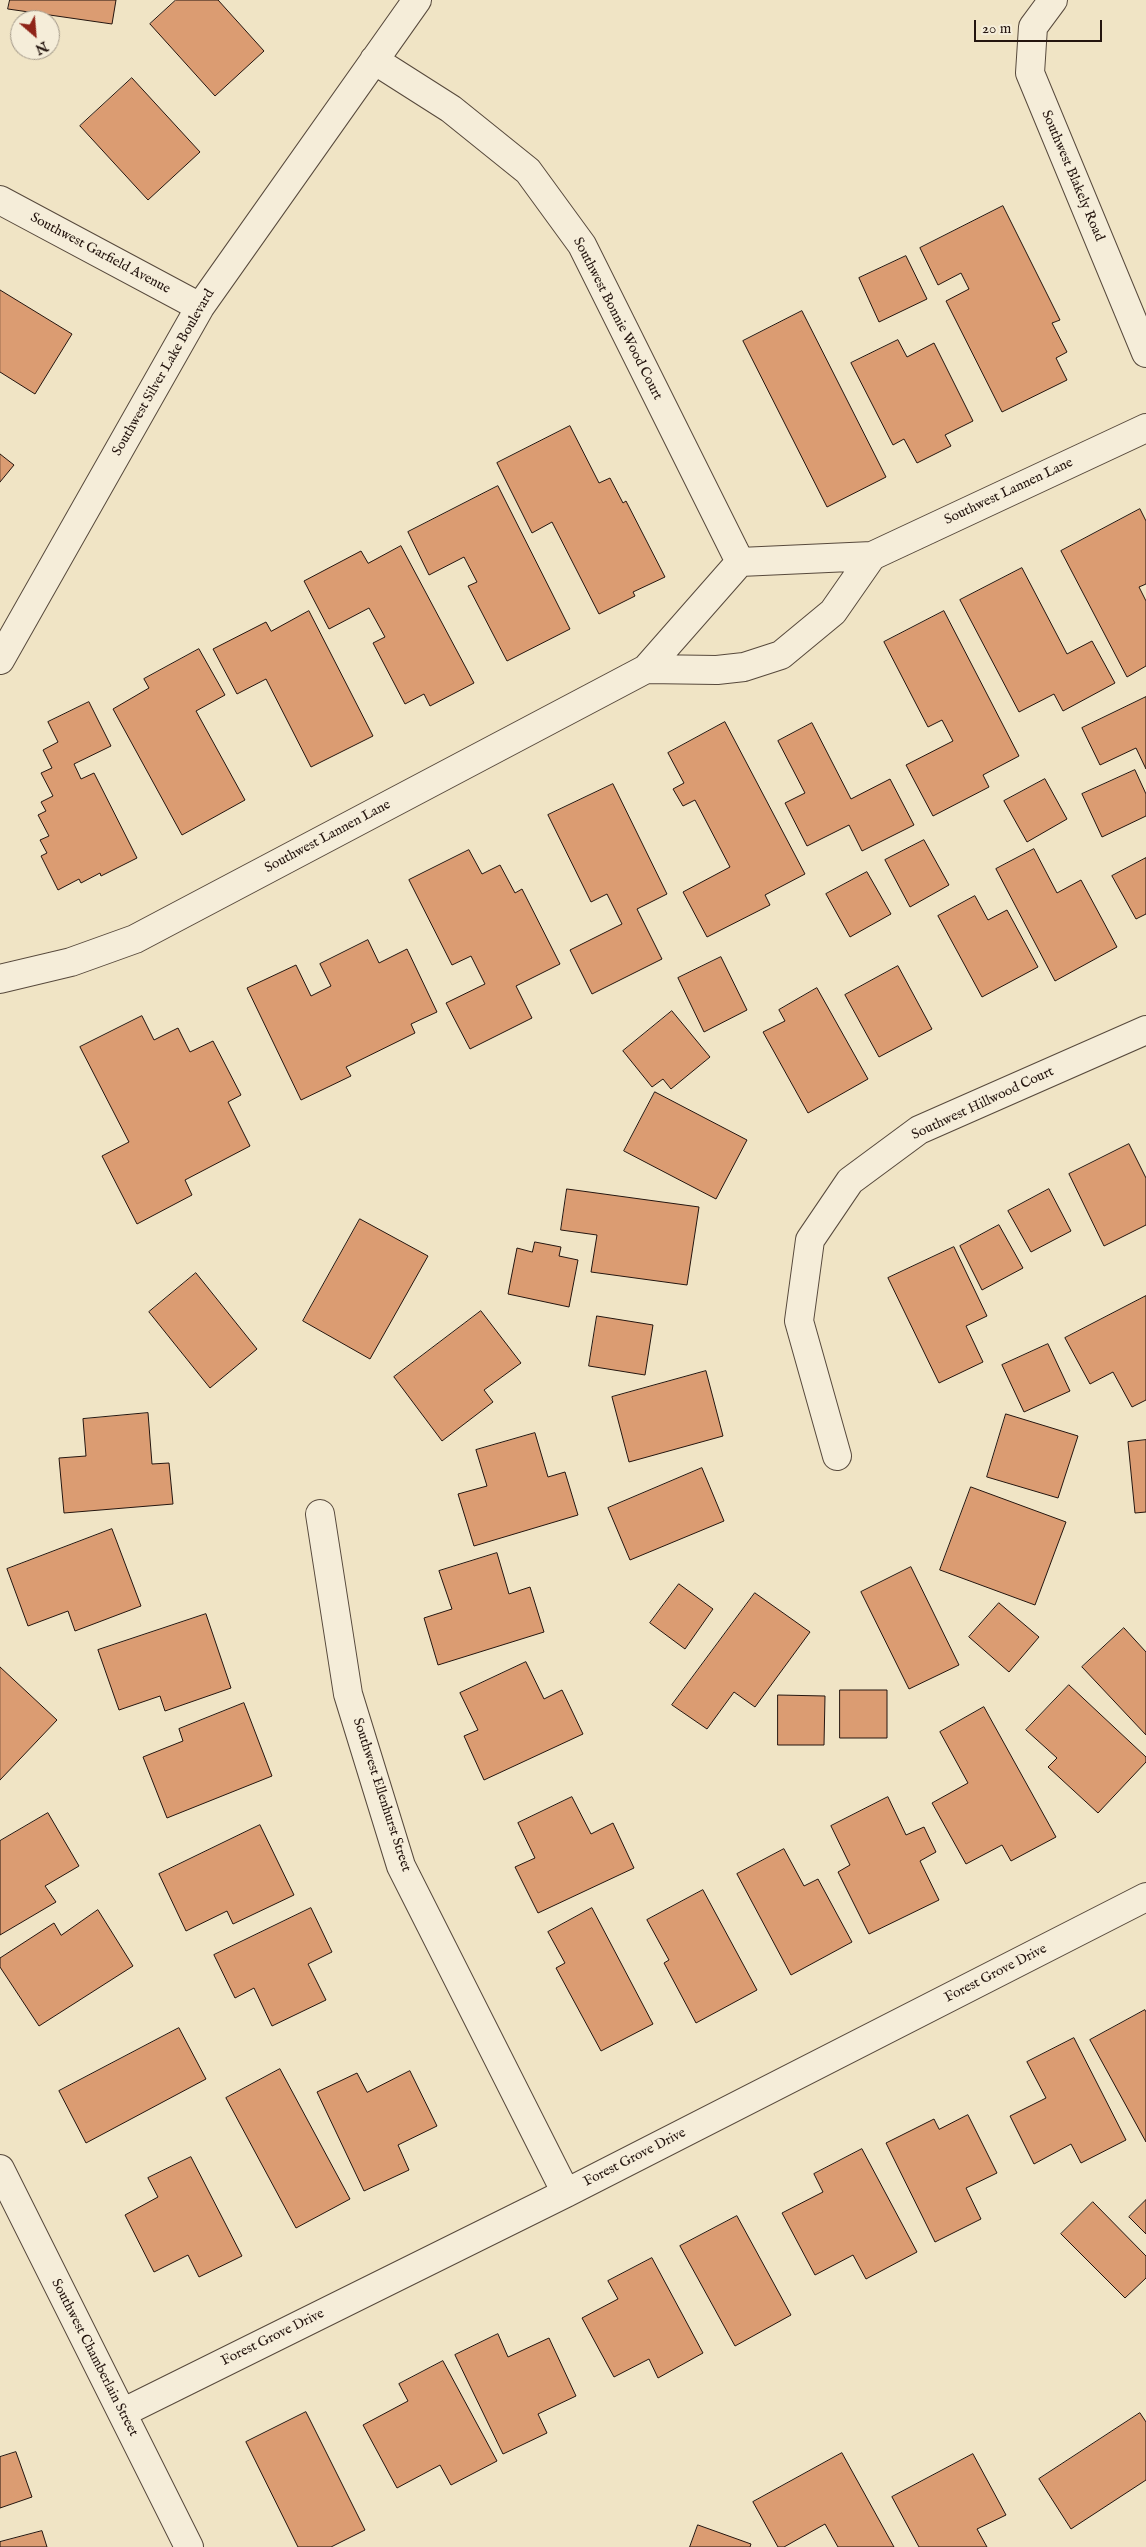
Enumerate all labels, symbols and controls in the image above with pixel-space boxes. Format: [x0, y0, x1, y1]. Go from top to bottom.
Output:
north arrow [10, 10, 60, 60]
scale bar [976, 10, 1104, 42]
text: 20 m [982, 19, 1011, 38]
text: N [32, 37, 51, 58]
street label: Southwest Blakely Road [1037, 108, 1107, 244]
street label: Southwest Garfield Avenue [27, 210, 173, 298]
street label: Southwest Bonnie Wood Court [569, 235, 665, 403]
street label: Southwest Silver Lake Boulevard [109, 287, 219, 459]
street label: Southwest Lannen Lane [942, 455, 1076, 529]
street label: Southwest Lannen Lane [262, 797, 394, 877]
street label: Southwest Hillwood Court [909, 1064, 1057, 1144]
street label: Southwest Ellenhurst Street [348, 1716, 414, 1874]
street label: Forest Grove Drive [942, 1941, 1050, 2007]
street label: Forest Grove Drive [581, 2125, 689, 2191]
street label: Southwest Chamberlain Street [47, 2276, 141, 2440]
street label: Forest Grove Drive [219, 2306, 327, 2370]

